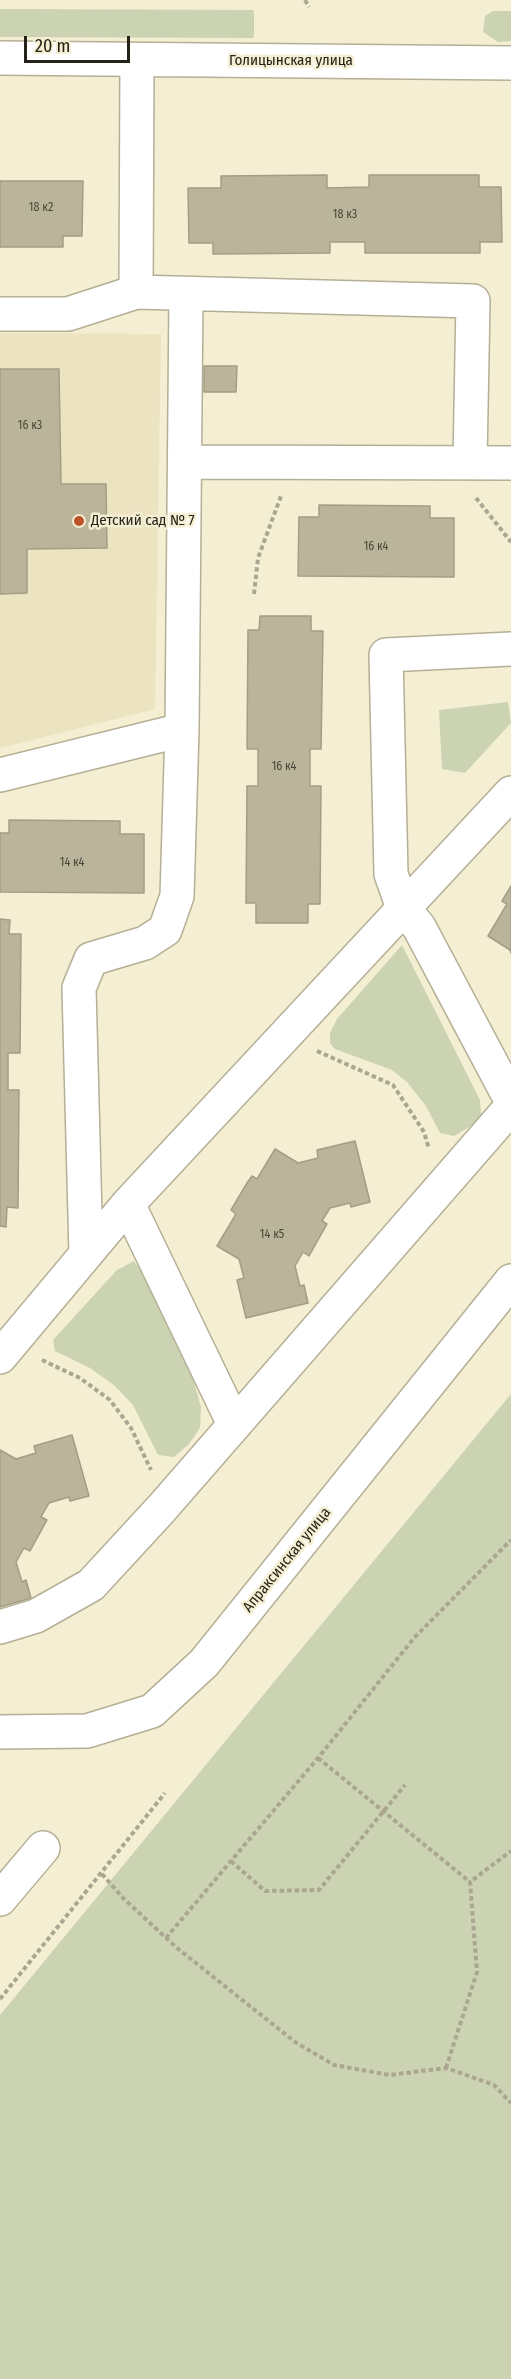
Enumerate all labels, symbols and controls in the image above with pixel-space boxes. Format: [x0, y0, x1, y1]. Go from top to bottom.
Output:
scale bar [27, 24, 134, 62]
text: 20 m [35, 35, 70, 57]
street label: Голицынская улица [229, 52, 353, 70]
house number: 18 к2 [29, 201, 53, 215]
house number: 18 к3 [333, 208, 357, 222]
house number: 16 к3 [18, 419, 42, 433]
place label: Детский сад № 7 [91, 512, 195, 530]
marker: Детский сад № 7 [72, 514, 86, 528]
house number: 16 к4 [364, 540, 388, 554]
house number: 16 к4 [272, 760, 296, 774]
house number: 14 к4 [60, 856, 84, 870]
house number: 14 к5 [260, 1228, 284, 1242]
street label: Апраксинская улица [239, 1504, 335, 1616]

